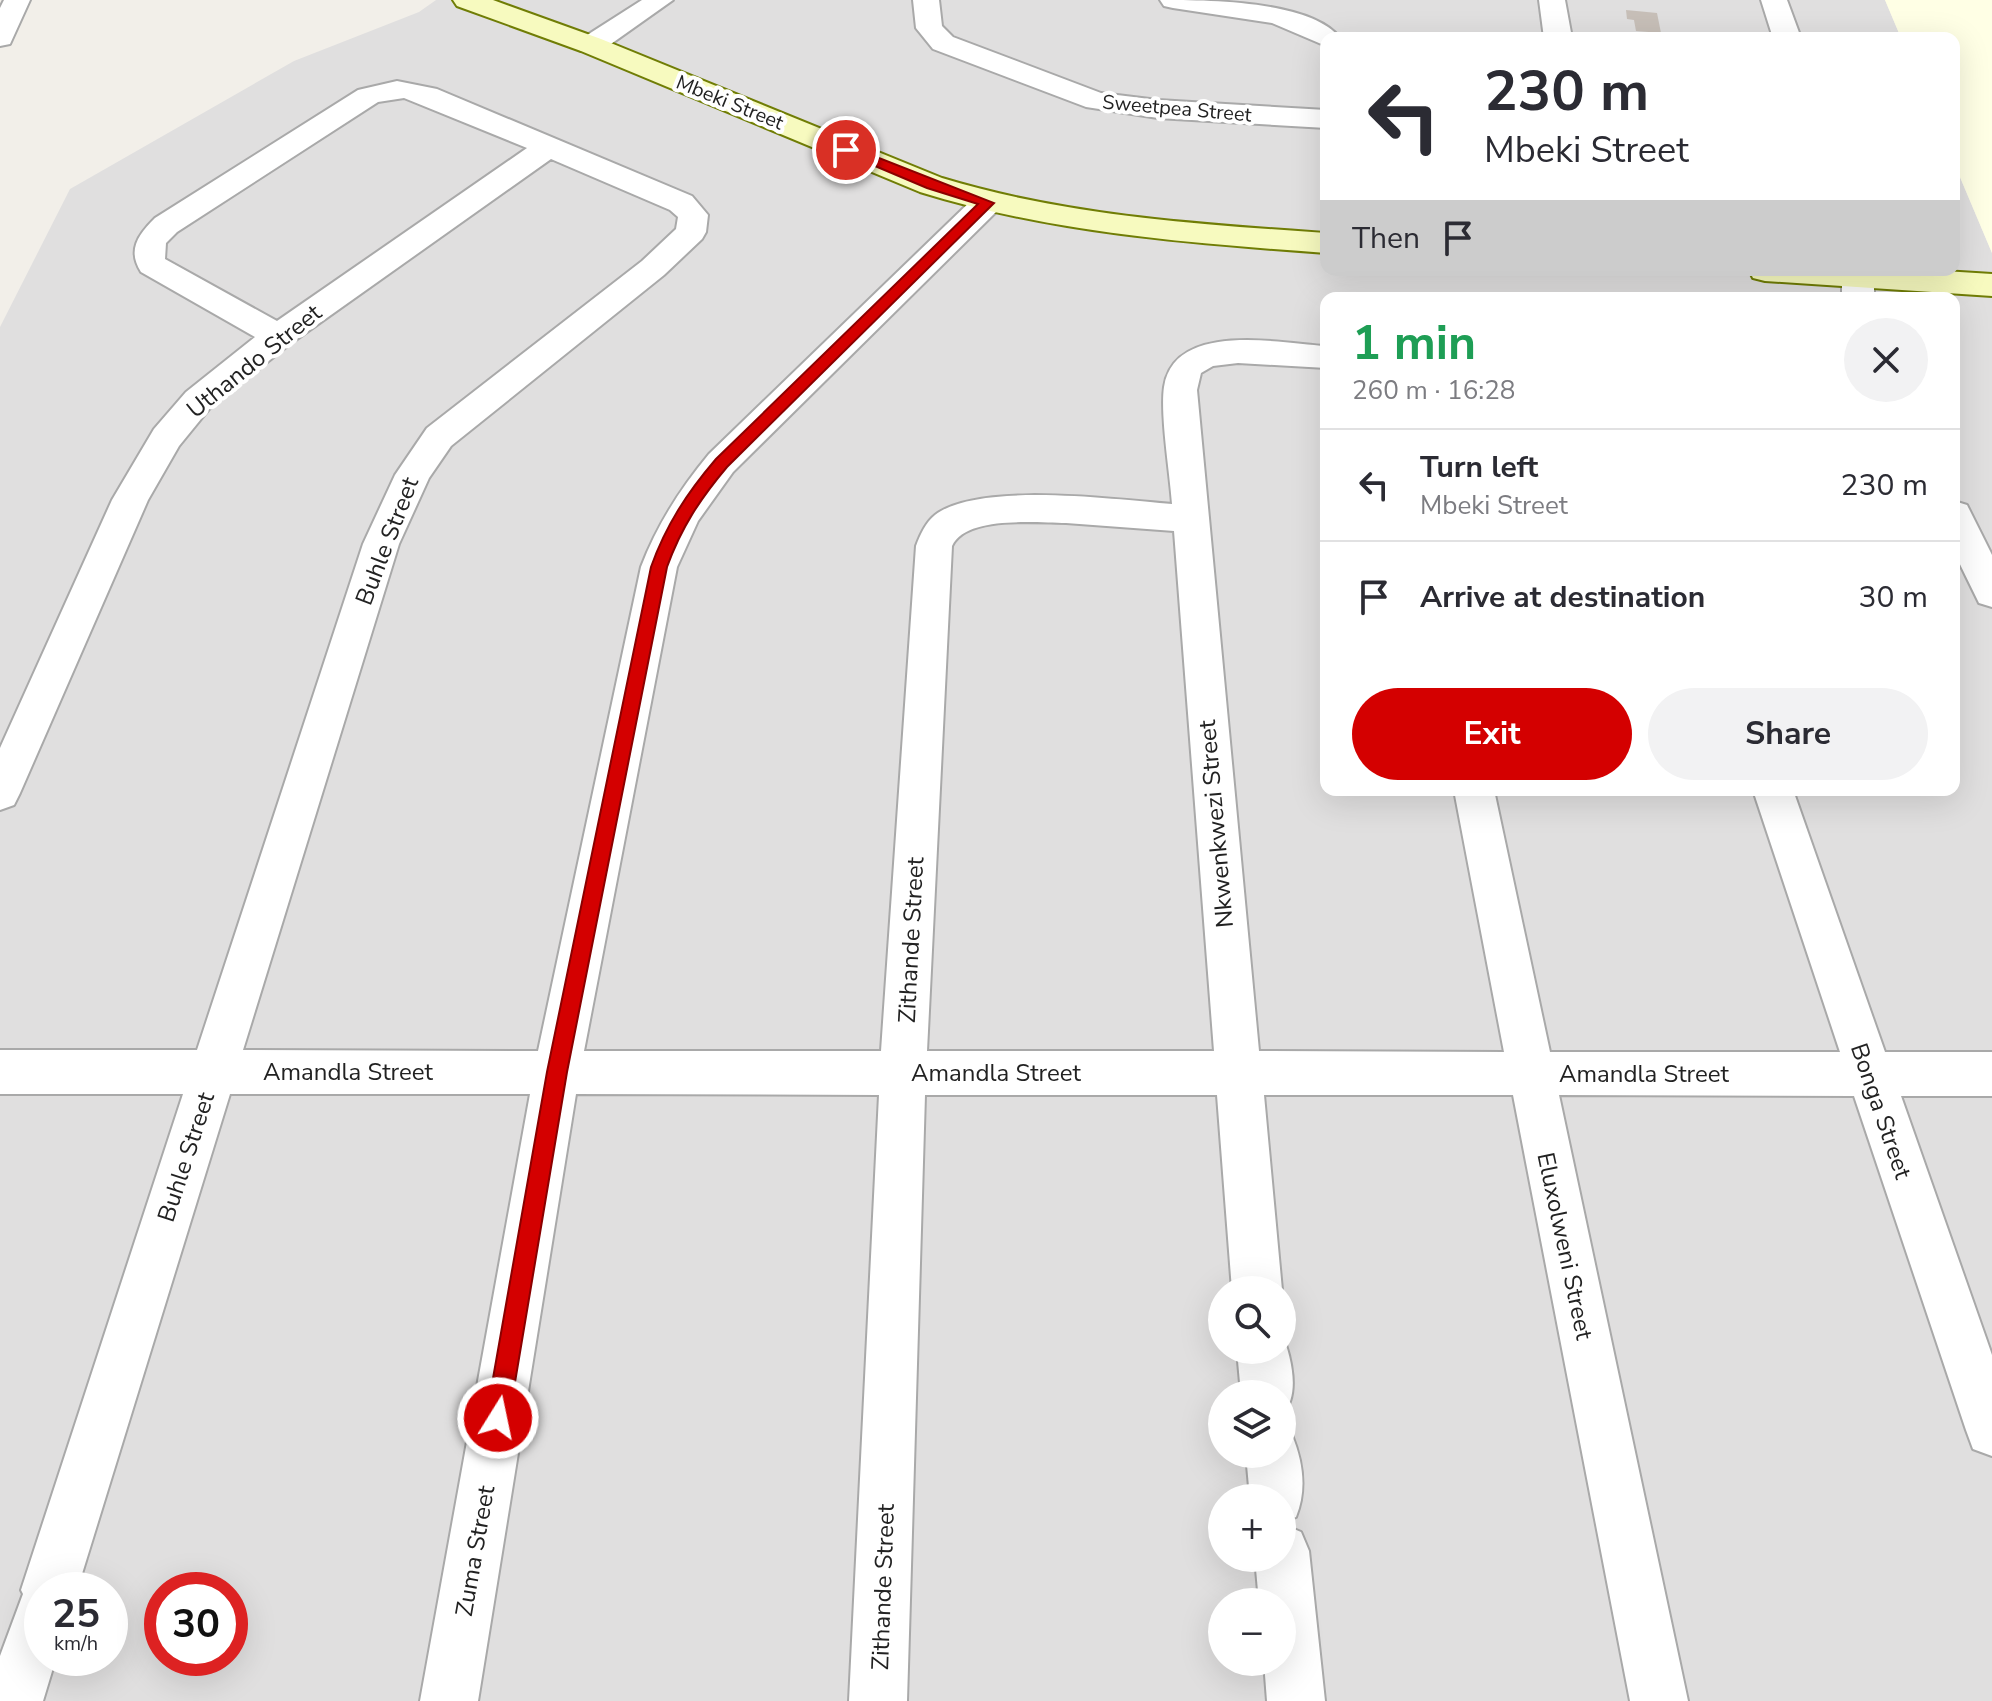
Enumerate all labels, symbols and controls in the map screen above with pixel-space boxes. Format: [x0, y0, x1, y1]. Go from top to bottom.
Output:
text: 230 m [1484, 53, 1649, 130]
icon: left [1352, 64, 1456, 168]
street label: Mbeki Street [672, 69, 789, 137]
street label: Sweetpea Street [1101, 89, 1254, 129]
pin [812, 116, 880, 184]
text: Mbeki Street [1484, 126, 1689, 175]
icon: arrive [824, 128, 868, 172]
icon: arrive [1436, 216, 1480, 260]
text: Then [1352, 218, 1420, 259]
street label: Uthando Street [180, 296, 329, 425]
text: 1 min [1352, 310, 1476, 376]
button: close [1844, 318, 1928, 402]
text: 260 m · 16:28 [1352, 373, 1515, 408]
text: Turn left [1420, 447, 1538, 488]
icon: left [1352, 463, 1396, 507]
text: 230 m [1841, 465, 1928, 506]
street label: Buhle Street [348, 472, 426, 610]
text: Mbeki Street [1420, 488, 1568, 523]
icon: arrive [1352, 575, 1396, 619]
text: Arrive at destination [1420, 577, 1705, 618]
text: 30 m [1859, 577, 1928, 618]
button: Exit [1352, 688, 1632, 780]
button: Share [1648, 688, 1928, 780]
street label: Nkwenkwezi Street [1191, 718, 1241, 929]
street label: Zithande Street [891, 855, 931, 1024]
street label: Bonga Street [1843, 1039, 1919, 1184]
street label: Amandla Street [263, 1056, 434, 1088]
street label: Amandla Street [911, 1057, 1082, 1089]
street label: Amandla Street [1559, 1058, 1730, 1090]
street label: Buhle Street [150, 1087, 222, 1226]
street label: Eluxolweni Street [1530, 1149, 1601, 1343]
map controls [1208, 1276, 1296, 1676]
button: search [1208, 1276, 1296, 1364]
position arrow [456, 1376, 540, 1460]
button: layers [1208, 1380, 1296, 1468]
street label: Zuma Street [448, 1483, 502, 1619]
button: + [1208, 1484, 1296, 1572]
street label: Zithande Street [864, 1503, 902, 1671]
speed limit sign: 30 [144, 1572, 248, 1676]
text: 25 [52, 1587, 100, 1641]
button: − [1208, 1588, 1296, 1676]
text: km/h [54, 1630, 98, 1657]

